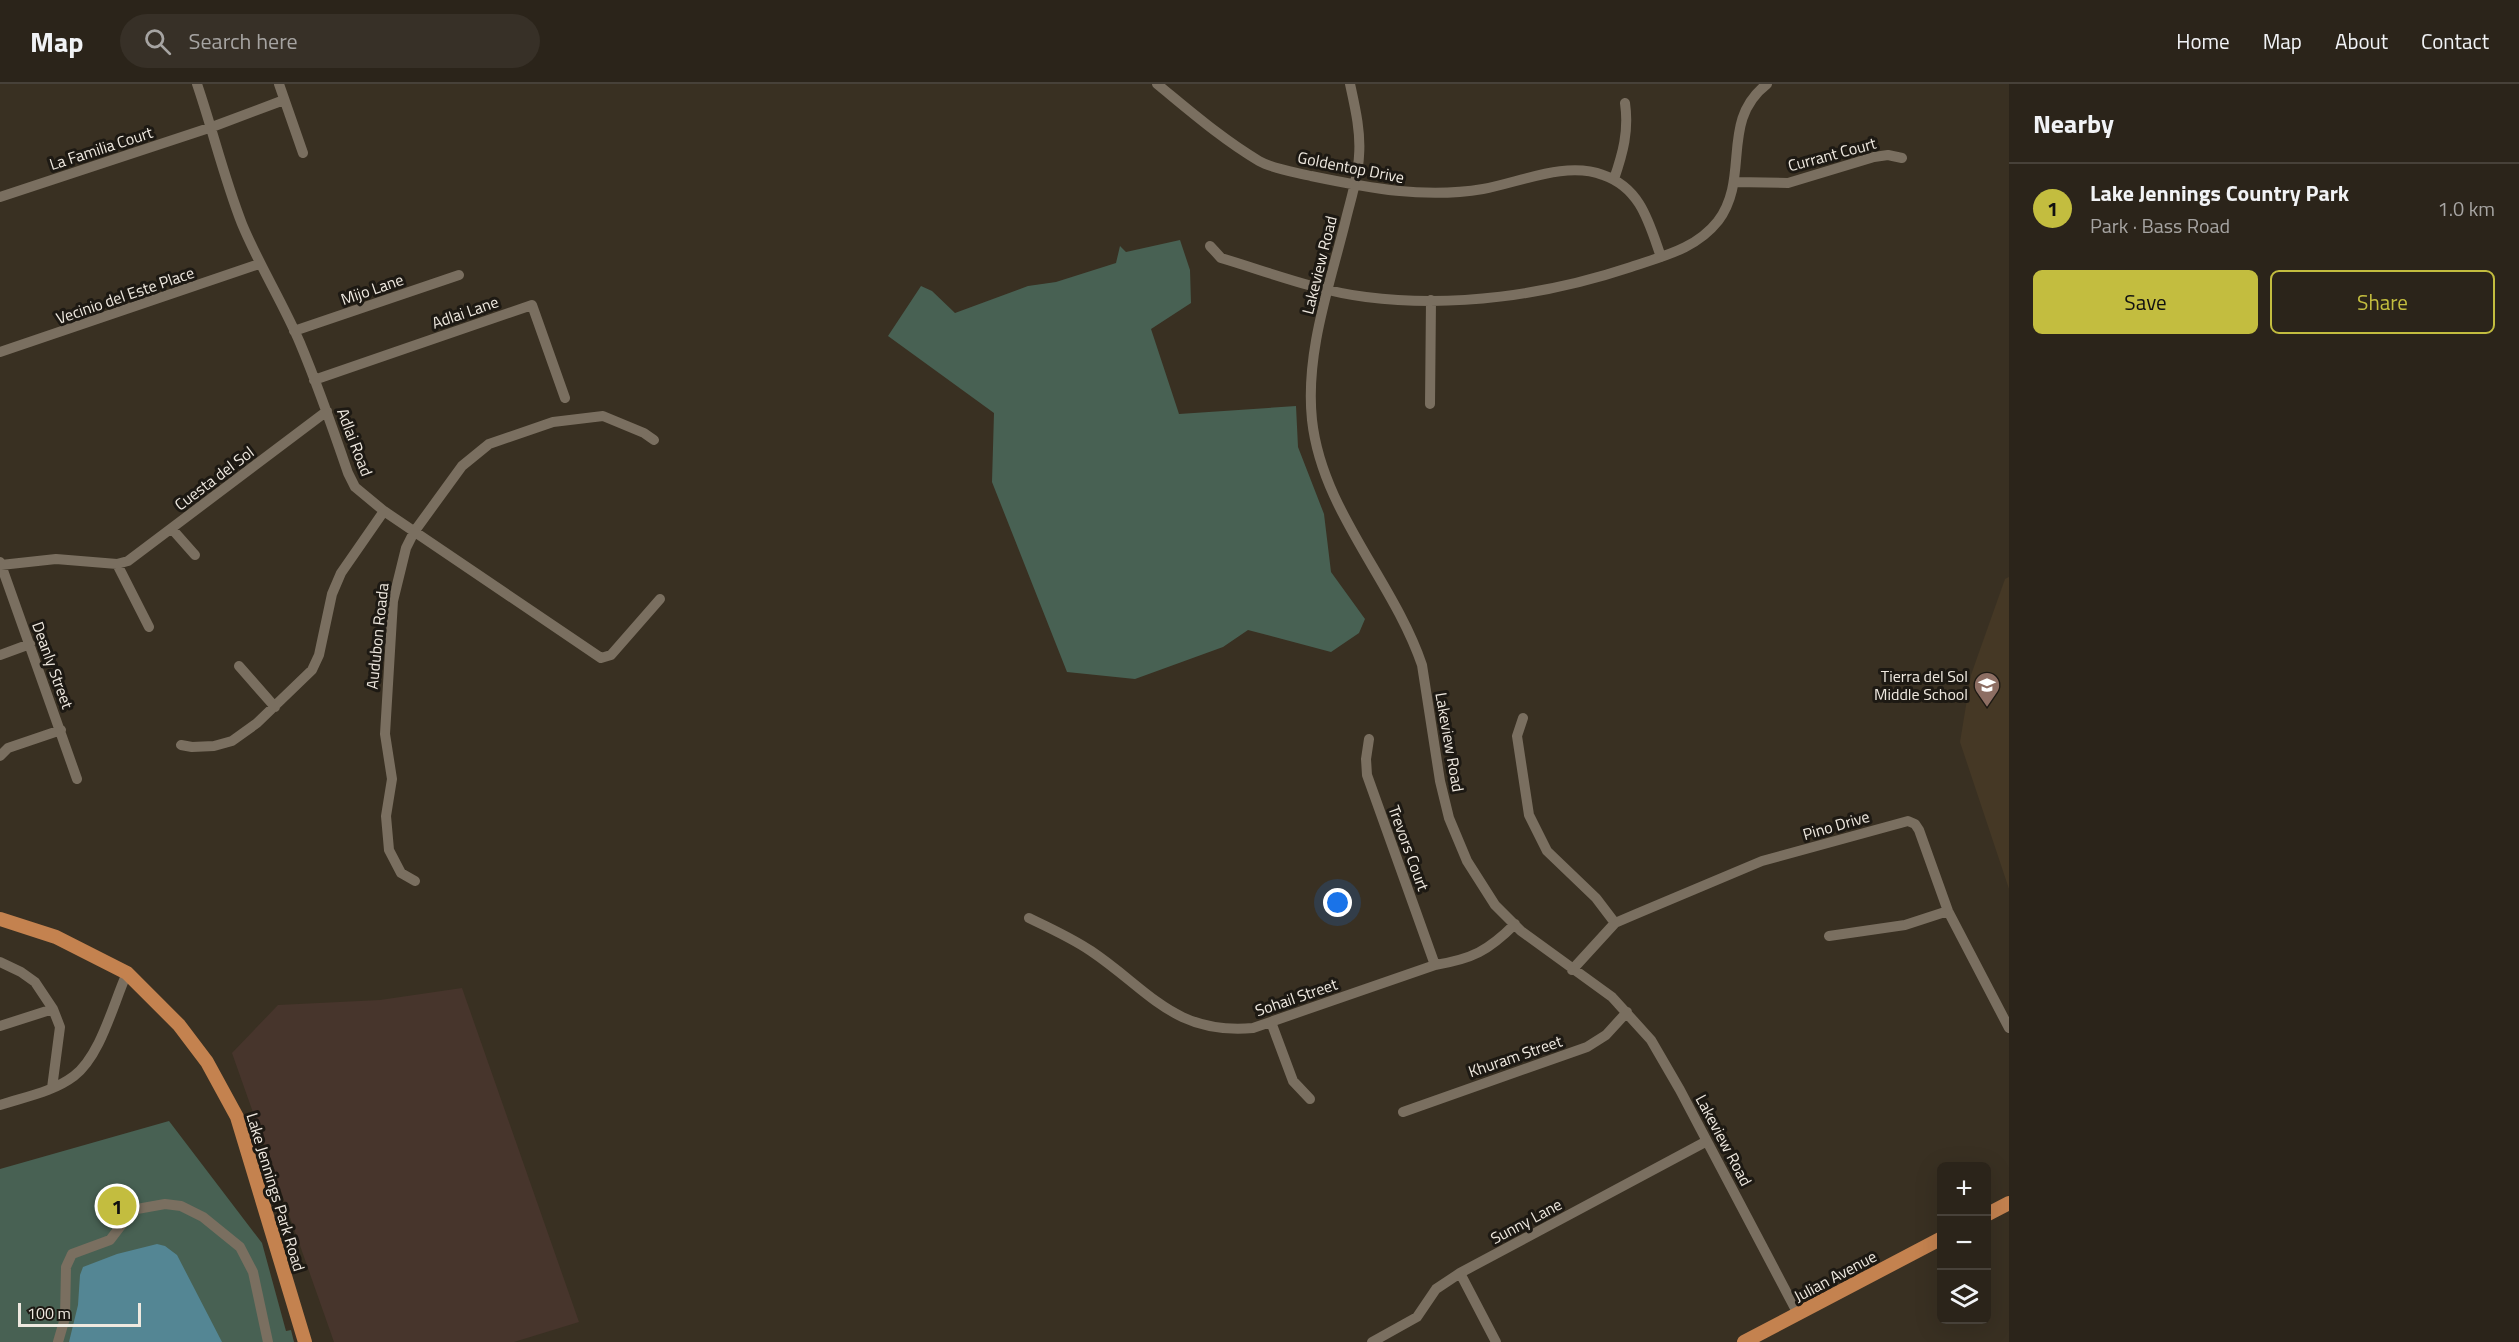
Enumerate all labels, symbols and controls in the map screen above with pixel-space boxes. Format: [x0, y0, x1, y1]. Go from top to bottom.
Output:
search box [120, 14, 540, 68]
text: Map [30, 20, 84, 63]
text: Search here [189, 24, 298, 58]
icon: search [141, 25, 174, 58]
text: Home [2176, 25, 2230, 57]
text: Map [2263, 25, 2302, 57]
text: About [2335, 25, 2388, 57]
text: Contact [2421, 25, 2489, 57]
text: Nearby [2033, 104, 2114, 143]
street label: La Familia Court [46, 120, 156, 176]
street label: Currant Court [1785, 131, 1879, 177]
street label: Goldentop Drive [1296, 145, 1406, 189]
text: Lake Jennings Country Park [2090, 176, 2349, 210]
text: 1 [2047, 193, 2058, 224]
text: 1.0 km [2438, 193, 2495, 224]
text: Park · Bass Road [2090, 210, 2230, 241]
street label: Lakeview Road [1295, 213, 1343, 317]
street label: Vecinio del Este Place [53, 260, 197, 330]
street label: Mijo Lane [337, 267, 407, 311]
button: Save [2033, 270, 2258, 334]
button: Share [2270, 270, 2495, 334]
street label: Adlai Lane [428, 289, 502, 335]
street label: Adlai Road [331, 404, 379, 480]
street label: Cuesta del Sol [169, 440, 259, 516]
street label: Audubon Roada [359, 582, 395, 690]
street label: Deanly Street [26, 618, 80, 712]
place label: Tierra del Sol Middle School [1874, 664, 1968, 706]
school or university icon: Tierra del Sol Middle School [1972, 670, 2002, 708]
street label: Lakeview Road [1429, 690, 1471, 794]
street label: Trevors Court [1382, 802, 1436, 895]
street label: Pino Drive [1800, 804, 1872, 846]
your location [1323, 888, 1352, 917]
street label: Sohail Street [1252, 972, 1341, 1022]
street label: Khuram Street [1465, 1029, 1566, 1083]
street label: Lakeview Road [1690, 1090, 1758, 1190]
street label: Lake Jennings Park Road [240, 1110, 312, 1274]
map controls [1937, 1162, 1991, 1324]
button: + [1937, 1162, 1991, 1216]
pin: 1 [98, 1184, 136, 1228]
street label: Sunny Lane [1486, 1192, 1566, 1250]
button: − [1937, 1216, 1991, 1270]
street label: Julian Avenue [1789, 1244, 1881, 1308]
button: layers [1937, 1270, 1991, 1324]
scale bar [18, 1300, 141, 1328]
text: 100 m [27, 1301, 71, 1325]

